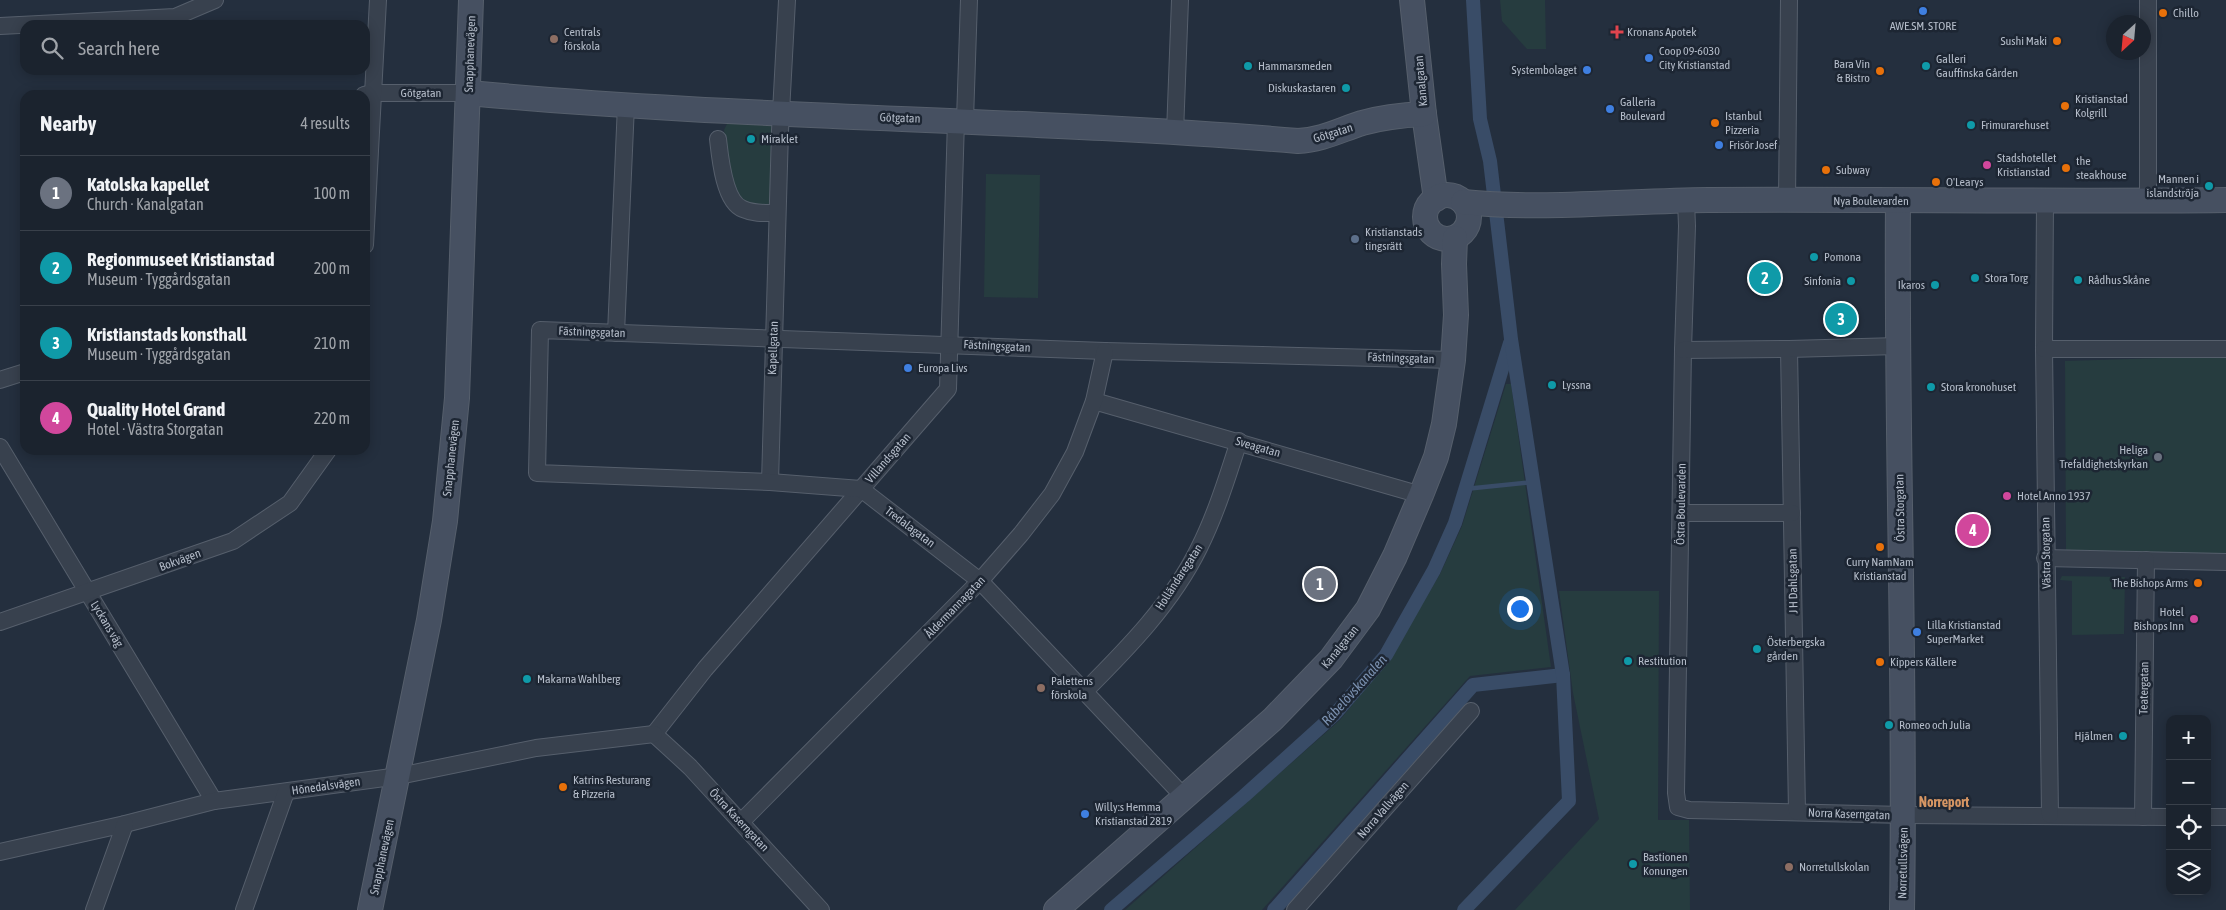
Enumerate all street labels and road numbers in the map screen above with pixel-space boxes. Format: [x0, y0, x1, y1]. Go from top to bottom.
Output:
street label: Snapphanevägen [462, 15, 478, 93]
street label: Kanalgatan [1412, 55, 1430, 107]
street label: Götgatan [401, 86, 441, 100]
street label: Götgatan [879, 110, 921, 126]
street label: Götgatan [1311, 120, 1355, 146]
street label: Nya Boulevarden [1833, 194, 1909, 208]
street label: Kapellgatan [765, 321, 781, 375]
street label: Fästningsgatan [558, 324, 626, 340]
street label: Fästningsgatan [963, 337, 1031, 355]
street label: Fästningsgatan [1367, 350, 1435, 366]
street label: Snapphanevägen [440, 419, 462, 497]
street label: Villandsgatan [862, 430, 914, 486]
street label: Sveagatan [1234, 434, 1282, 460]
street label: Östra Boulevarden [1673, 463, 1689, 545]
street label: Östra Storgatan [1892, 474, 1908, 542]
street label: Tredalagatan [882, 504, 938, 550]
street label: Västra Storgatan [2038, 517, 2054, 589]
street label: Holländaregatan [1152, 541, 1206, 613]
street label: Bokvägen [157, 546, 203, 574]
street label: J H Dahlsgatan [1785, 548, 1801, 614]
street label: Åldermannagatan [922, 573, 988, 641]
street label: Lyckans väg [88, 598, 127, 650]
street label: Kanalgatan [1319, 623, 1361, 671]
street label: Teatergatan [2137, 661, 2151, 715]
street label: Hönedalsvägen [291, 774, 361, 798]
street label: Norra Vallvägen [1355, 779, 1411, 841]
street label: Östra Kaserngatan [706, 786, 772, 854]
street label: Norra Kaserngatan [1808, 806, 1890, 822]
street label: Snapphanevägen [367, 818, 397, 896]
street label: Norretullsvägen [1895, 827, 1911, 899]

